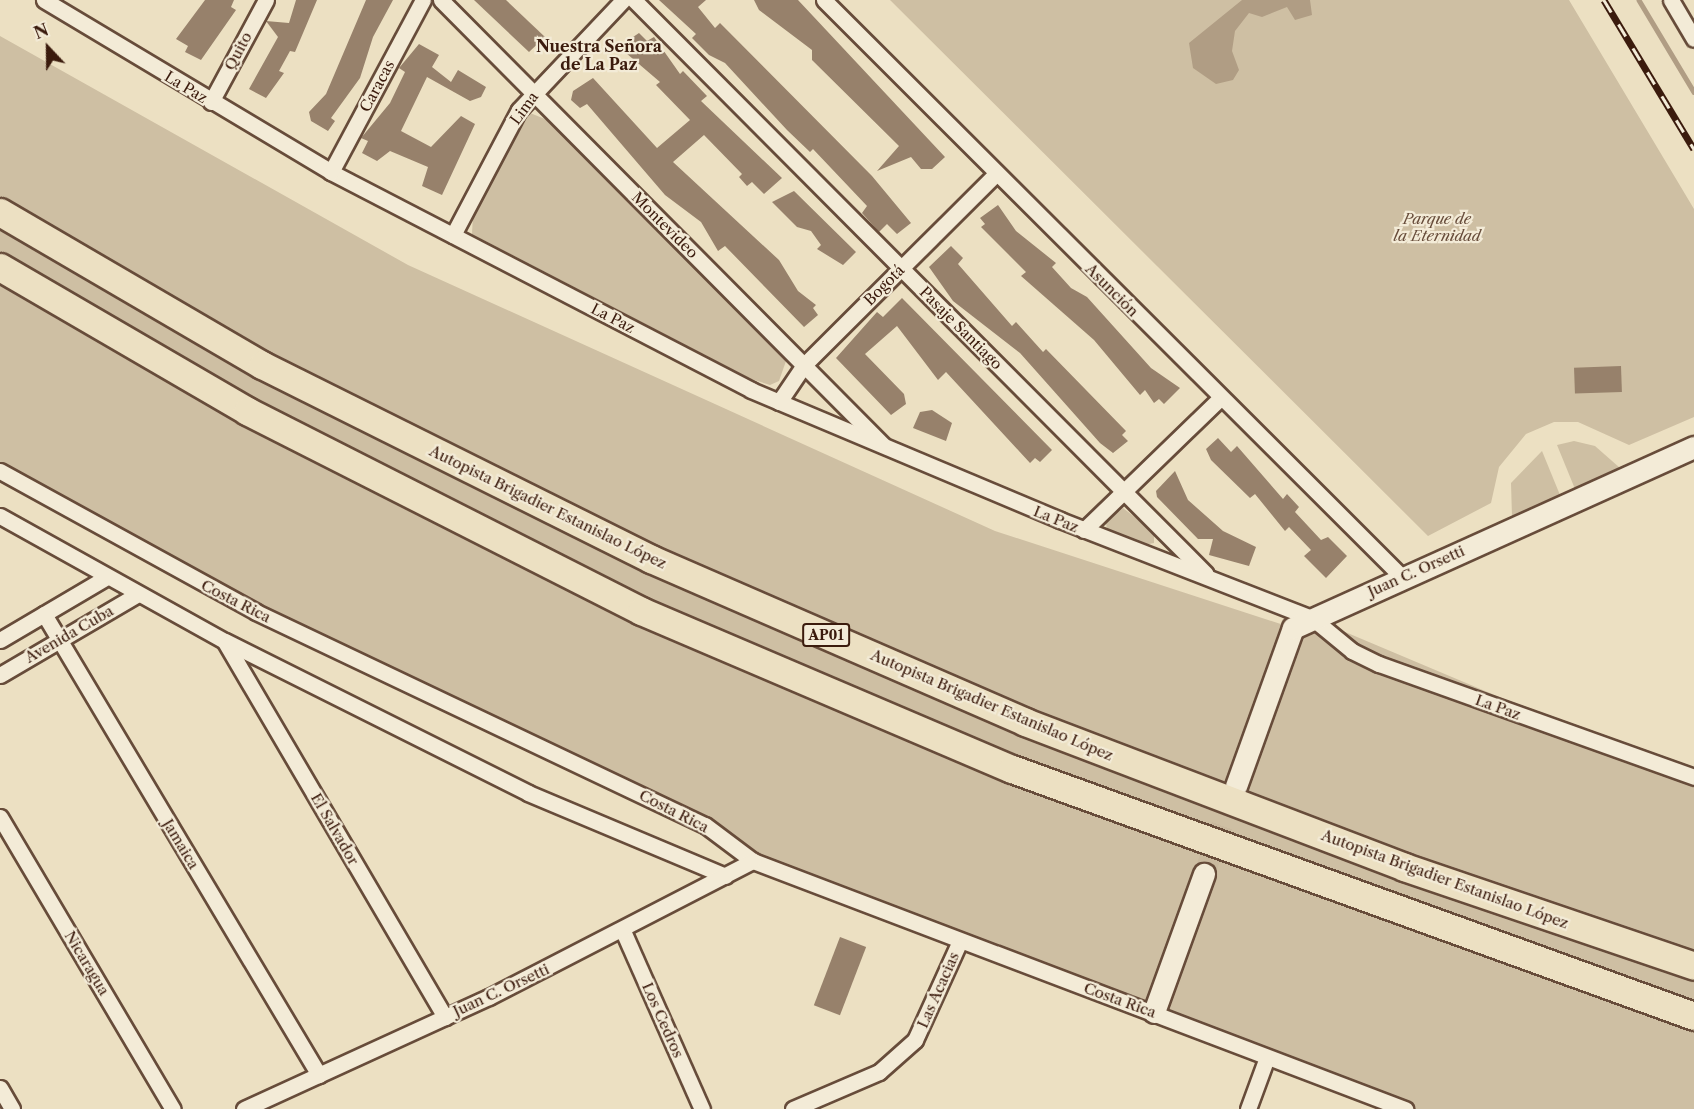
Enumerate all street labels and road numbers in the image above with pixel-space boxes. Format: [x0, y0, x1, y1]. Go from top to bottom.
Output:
street label: Quito [220, 29, 256, 73]
street label: Caracas [356, 57, 398, 115]
street label: La Paz [161, 67, 211, 107]
street label: Lima [506, 88, 542, 128]
street label: Montevideo [628, 188, 702, 262]
street label: Asunción [1082, 260, 1142, 320]
street label: Bogotá [860, 261, 908, 309]
street label: Pasaje Santiago [916, 283, 1006, 373]
street label: La Paz [588, 299, 638, 337]
street label: Autopista Brigadier Estanislao López [426, 441, 670, 573]
street label: La Paz [1031, 502, 1081, 536]
street label: Juan C. Orsetti [1365, 542, 1467, 600]
street label: Costa Rica [198, 576, 274, 626]
street label: Avenida Cuba [22, 601, 116, 667]
road number: AP01 [802, 624, 850, 646]
street label: Autopista Brigadier Estanislao López [868, 646, 1116, 764]
street label: La Paz [1473, 690, 1523, 724]
street label: Costa Rica [636, 786, 712, 836]
street label: El Salvador [307, 790, 363, 868]
street label: Jamaica [159, 816, 203, 872]
street label: Autopista Brigadier Estanislao López [1319, 826, 1571, 932]
street label: Nicaragua [61, 928, 113, 998]
street label: Las Acacias [913, 949, 963, 1031]
street label: Juan C. Orsetti [450, 960, 552, 1020]
street label: Costa Rica [1081, 979, 1159, 1021]
street label: Los Cedros [638, 980, 688, 1060]

